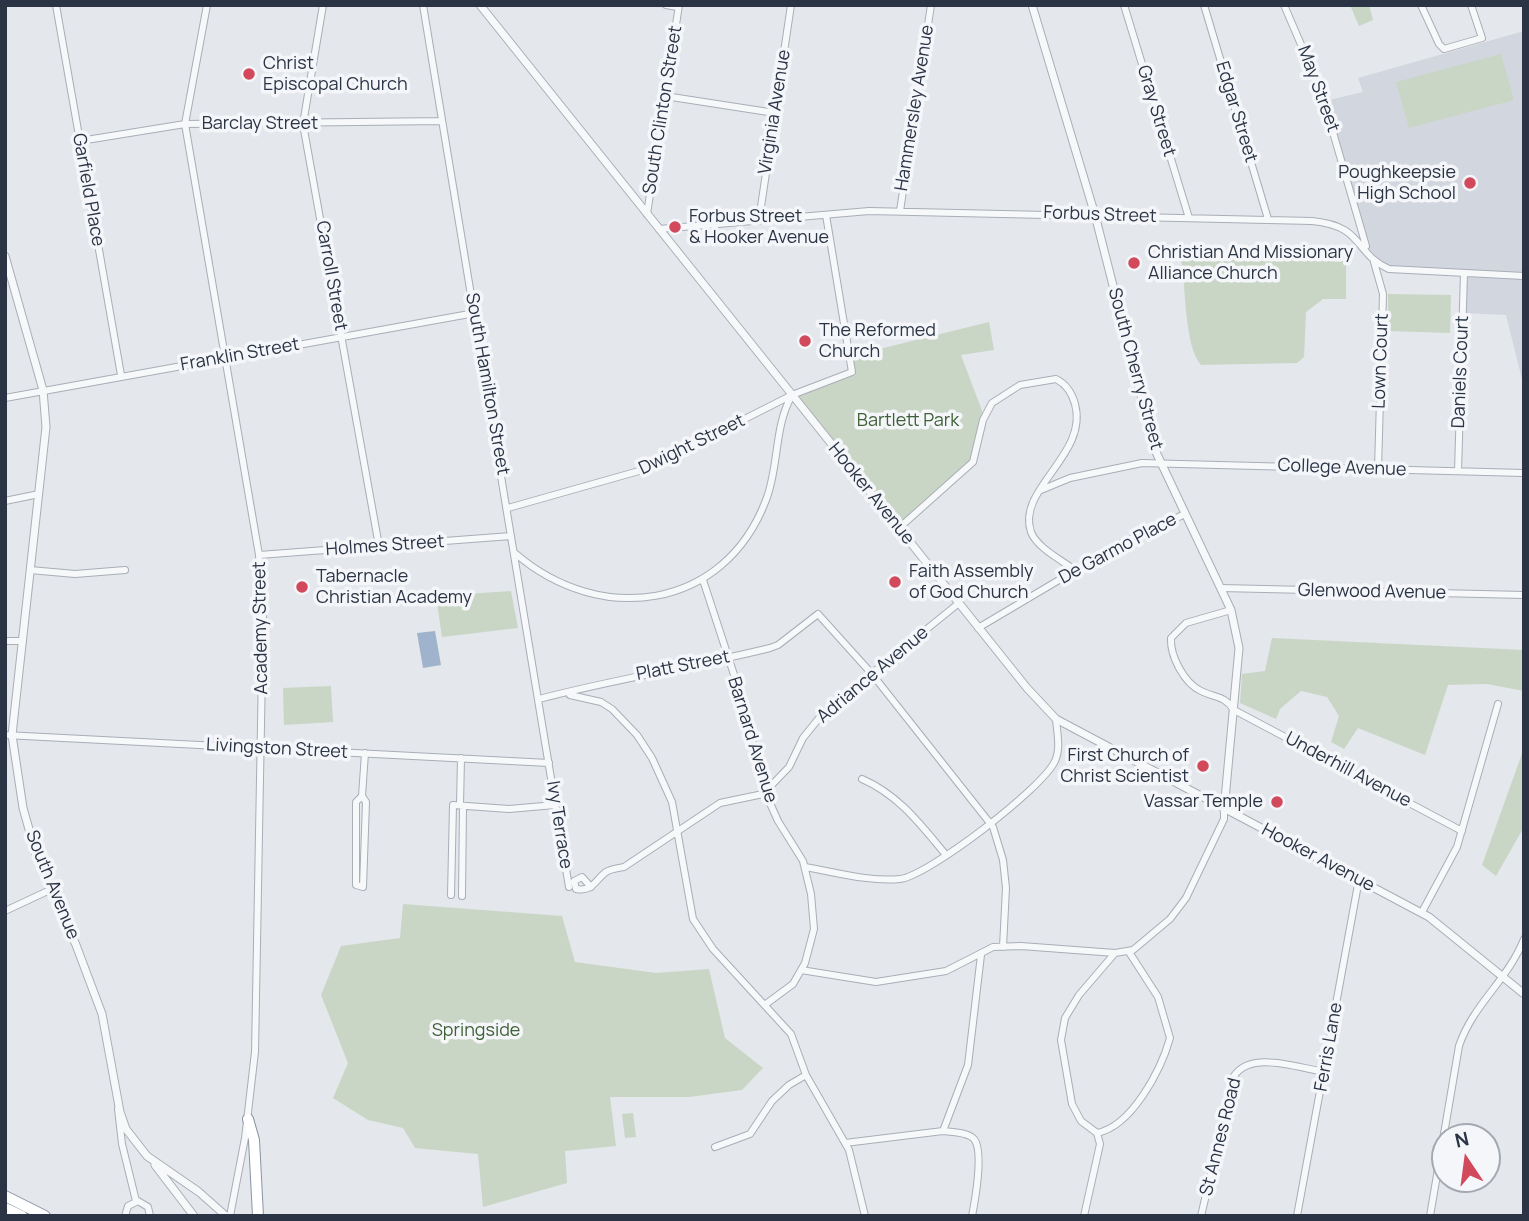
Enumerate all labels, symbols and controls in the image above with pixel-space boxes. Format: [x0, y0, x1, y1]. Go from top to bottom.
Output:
street label: Hammersley Avenue [891, 23, 939, 193]
street label: South Clinton Street [639, 24, 687, 196]
street label: May Street [1292, 43, 1344, 135]
street label: Virginia Avenue [754, 48, 796, 176]
place label: Christ Episcopal Church [263, 53, 408, 96]
street label: Edgar Street [1210, 59, 1262, 165]
street label: Gray Street [1132, 63, 1180, 159]
marker: Christ Episcopal Church [241, 66, 257, 82]
street label: Barclay Street [202, 113, 318, 135]
street label: Garfield Place [67, 132, 109, 248]
place label: Poughkeepsie High School [1338, 162, 1456, 204]
marker: Poughkeepsie High School [1462, 175, 1478, 191]
street label: Forbus Street [1043, 202, 1157, 228]
place label: Forbus Street & Hooker Avenue [689, 206, 829, 248]
street label: Carroll Street [311, 219, 351, 333]
marker: Forbus Street & Hooker Avenue [667, 219, 683, 235]
place label: Christian And Missionary Alliance Church [1148, 242, 1353, 284]
marker: Christian And Missionary Alliance Church [1126, 255, 1142, 271]
street label: South Cherry Street [1103, 286, 1167, 452]
street label: South Hamilton Street [460, 291, 514, 477]
street label: Lown Court [1369, 313, 1393, 409]
street label: Daniels Court [1448, 315, 1474, 429]
place label: The Reformed Church [819, 320, 936, 362]
marker: The Reformed Church [797, 333, 813, 349]
street label: Franklin Street [179, 334, 301, 376]
street label: Dwight Street [636, 410, 748, 480]
park label: Bartlett Park [857, 410, 959, 432]
street label: Hooker Avenue [823, 439, 919, 549]
street label: College Avenue [1277, 455, 1407, 481]
street label: De Garmo Place [1055, 509, 1181, 589]
street label: Holmes Street [325, 531, 445, 561]
street label: Academy Street [249, 561, 273, 695]
place label: Faith Assembly of God Church [909, 561, 1034, 604]
place label: Tabernacle Christian Academy [316, 566, 472, 608]
marker: Faith Assembly of God Church [887, 574, 903, 590]
marker: Tabernacle Christian Academy [294, 579, 310, 595]
street label: Glenwood Avenue [1298, 580, 1446, 604]
street label: Adriance Avenue [813, 622, 933, 728]
street label: Platt Street [634, 646, 732, 686]
street label: Barnard Avenue [723, 674, 781, 806]
street label: Underhill Avenue [1281, 728, 1415, 812]
street label: Livingston Street [205, 734, 349, 764]
place label: First Church of Christ Scientist [1060, 745, 1189, 788]
marker: First Church of Christ Scientist [1195, 758, 1211, 774]
street label: Ivy Terrace [541, 779, 577, 871]
place label: Vassar Temple [1144, 791, 1263, 813]
marker: Vassar Temple [1269, 794, 1285, 810]
street label: Hooker Avenue [1258, 819, 1378, 897]
street label: South Avenue [20, 827, 84, 943]
street label: Ferris Lane [1311, 1001, 1347, 1093]
park label: Springside [432, 1020, 520, 1042]
street label: St Annes Road [1196, 1076, 1246, 1198]
north arrow [1431, 1123, 1501, 1193]
text: N [1452, 1125, 1471, 1154]

